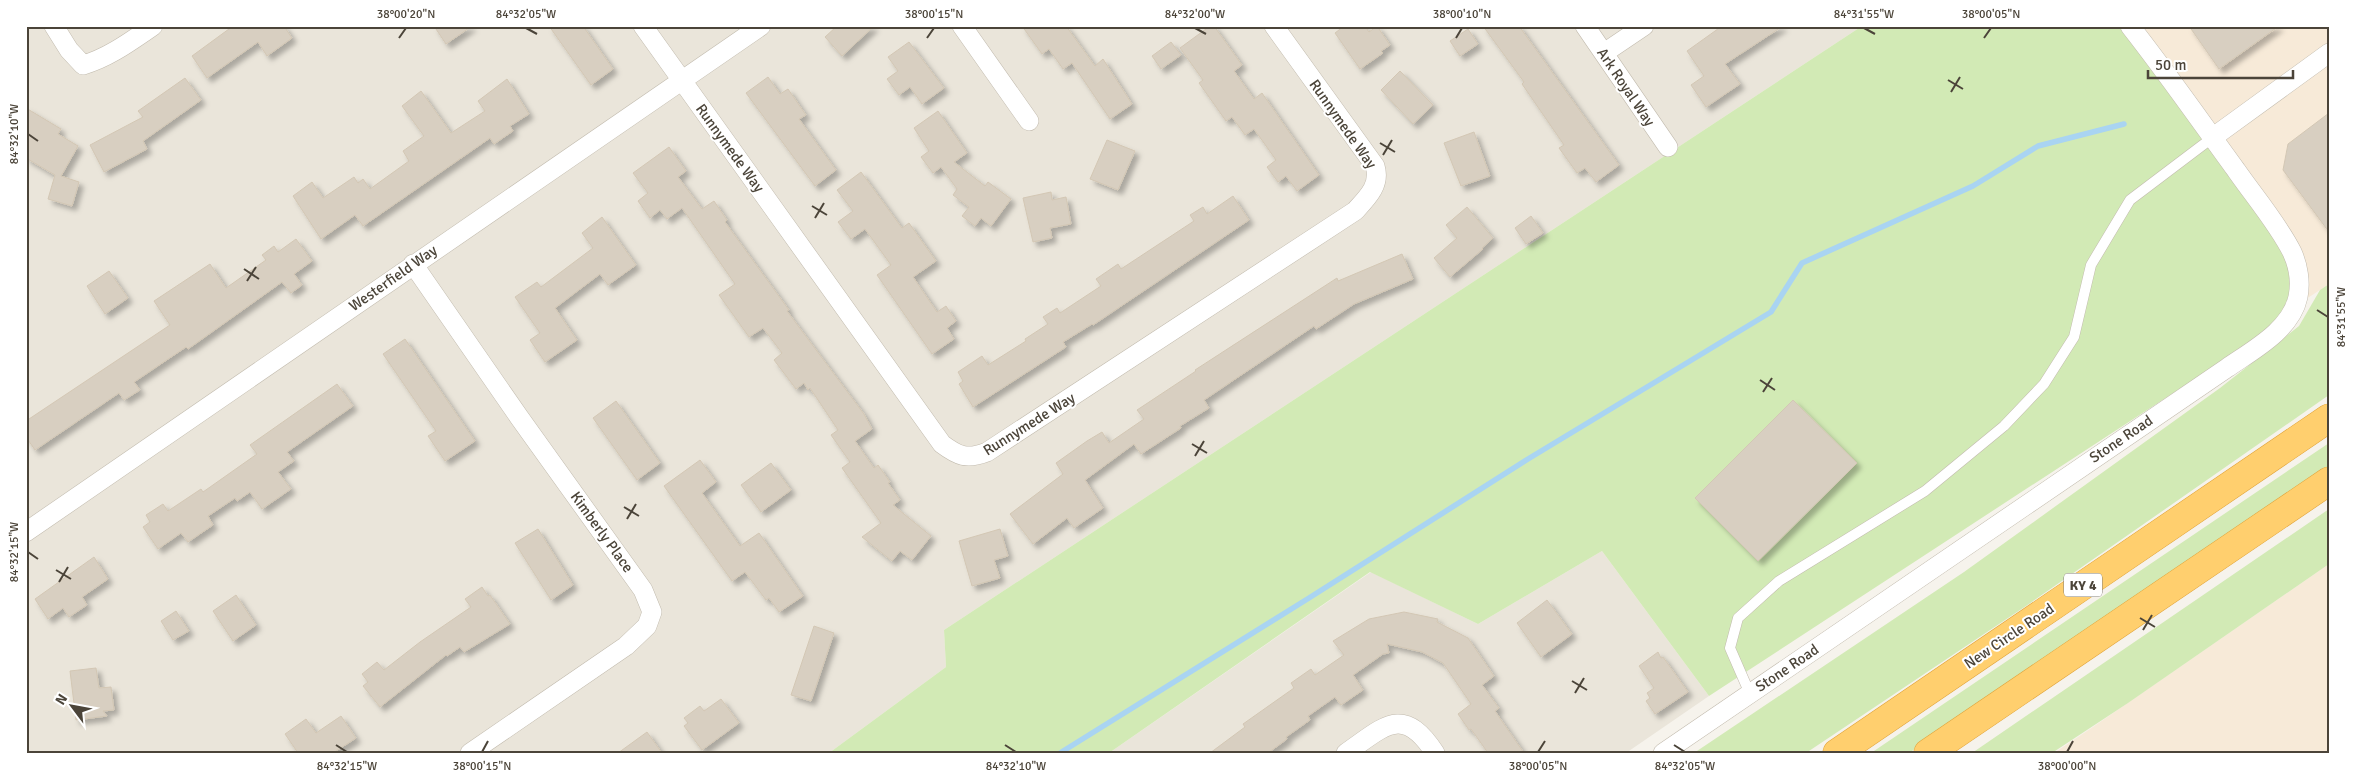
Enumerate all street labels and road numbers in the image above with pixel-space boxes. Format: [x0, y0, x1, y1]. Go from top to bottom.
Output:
street label: Ark Royal Way [1593, 44, 1659, 130]
street label: Runnymede Way [1306, 76, 1380, 172]
street label: Runnymede Way [692, 100, 768, 196]
street label: Westerfield Way [346, 241, 440, 315]
street label: Runnymede Way [980, 389, 1078, 459]
street label: Stone Road [2086, 411, 2156, 467]
street label: Kimberly Place [567, 488, 637, 576]
road number: KY 4 [2064, 574, 2102, 596]
street label: New Circle Road [1961, 599, 2057, 673]
street label: Stone Road [1752, 640, 1822, 696]

